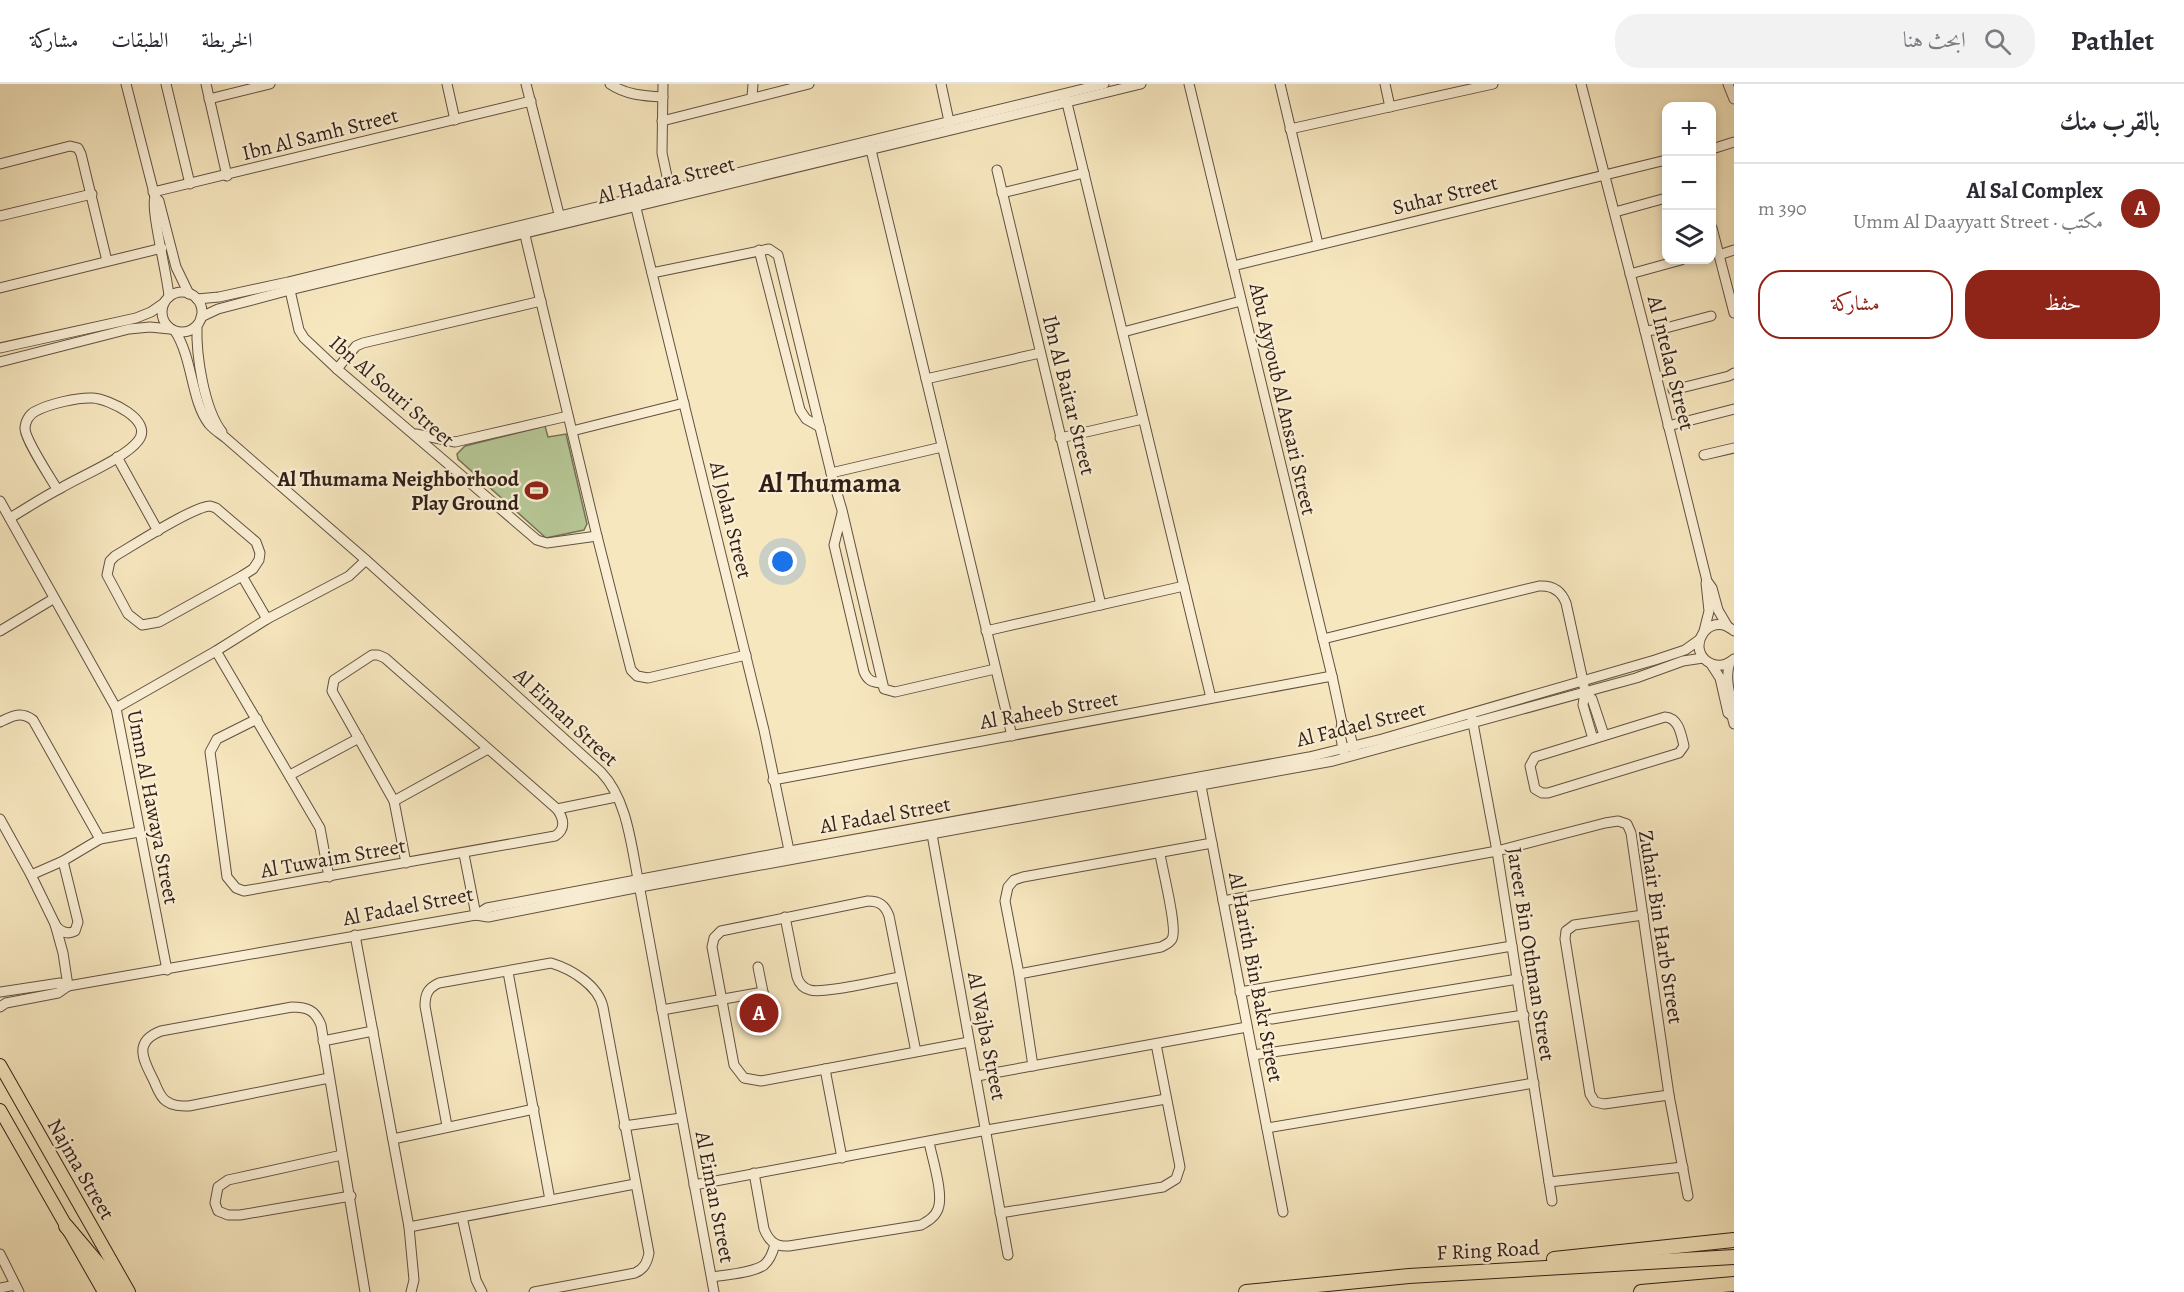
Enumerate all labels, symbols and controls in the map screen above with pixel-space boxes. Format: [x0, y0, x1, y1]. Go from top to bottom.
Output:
search box [1615, 14, 2035, 68]
text: Pathlet [2071, 22, 2154, 60]
text: ابحث هنا [1903, 25, 1966, 55]
icon: search [1981, 25, 2014, 58]
text: مشاركة [30, 26, 78, 54]
text: الطبقات [111, 26, 168, 54]
text: الخريطة [201, 26, 253, 54]
street label: Ibn Al Samh Street [239, 101, 401, 167]
map controls [1662, 102, 1716, 264]
button: + [1662, 102, 1716, 156]
text: بالقرب منك [2059, 104, 2160, 139]
street label: Al Hadara Street [593, 149, 738, 211]
button: − [1662, 156, 1716, 210]
street label: Suhar Street [1390, 168, 1501, 222]
text: Al Sal Complex [1967, 176, 2103, 206]
text: 390 m [1758, 195, 1807, 222]
text: A [2134, 195, 2147, 222]
text: مكتب · Umm Al Daayyatt Street [1853, 208, 2103, 235]
button: layers [1662, 210, 1716, 264]
button: مشاركة [1758, 270, 1953, 339]
button: حفظ [1965, 270, 2160, 339]
street label: Abu Ayyoub Al Ansari Street [1242, 279, 1323, 518]
street label: Al Intelaq Street [1640, 292, 1701, 433]
street label: Ibn Al Baitar Street [1036, 312, 1102, 478]
street label: Ibn Al Souri Street [323, 329, 461, 453]
street label: Al Jolan Street [703, 458, 759, 582]
place label: Al Thumama Neighborhood Play Ground [276, 465, 520, 517]
district label: Al Thumama [758, 465, 901, 501]
sports icon: Al Thumama Neighborhood Play Ground [524, 478, 550, 504]
your location [768, 547, 797, 576]
street label: Al Eiman Street [507, 661, 624, 773]
street label: Al Raheeb Street [977, 684, 1120, 736]
street label: Al Fadael Street [1293, 694, 1429, 754]
street label: Umm Al Hawaya Street [120, 707, 186, 907]
street label: Al Fadael Street [817, 790, 953, 840]
street label: Zuhair Bin Harb Street [1632, 828, 1690, 1026]
street label: Al Tuwaim Street [257, 831, 408, 885]
street label: Jareer Bin Othman Street [1500, 845, 1562, 1063]
street label: Al Harith Bin Bakr Street [1222, 869, 1290, 1084]
street label: Al Fadael Street [339, 880, 476, 933]
street label: Al Wajba Street [961, 968, 1013, 1103]
pin: A [740, 990, 778, 1036]
street label: Najma Street [41, 1113, 121, 1225]
street label: Al Eiman Street [688, 1128, 741, 1265]
street label: F Ring Road [1436, 1233, 1541, 1267]

